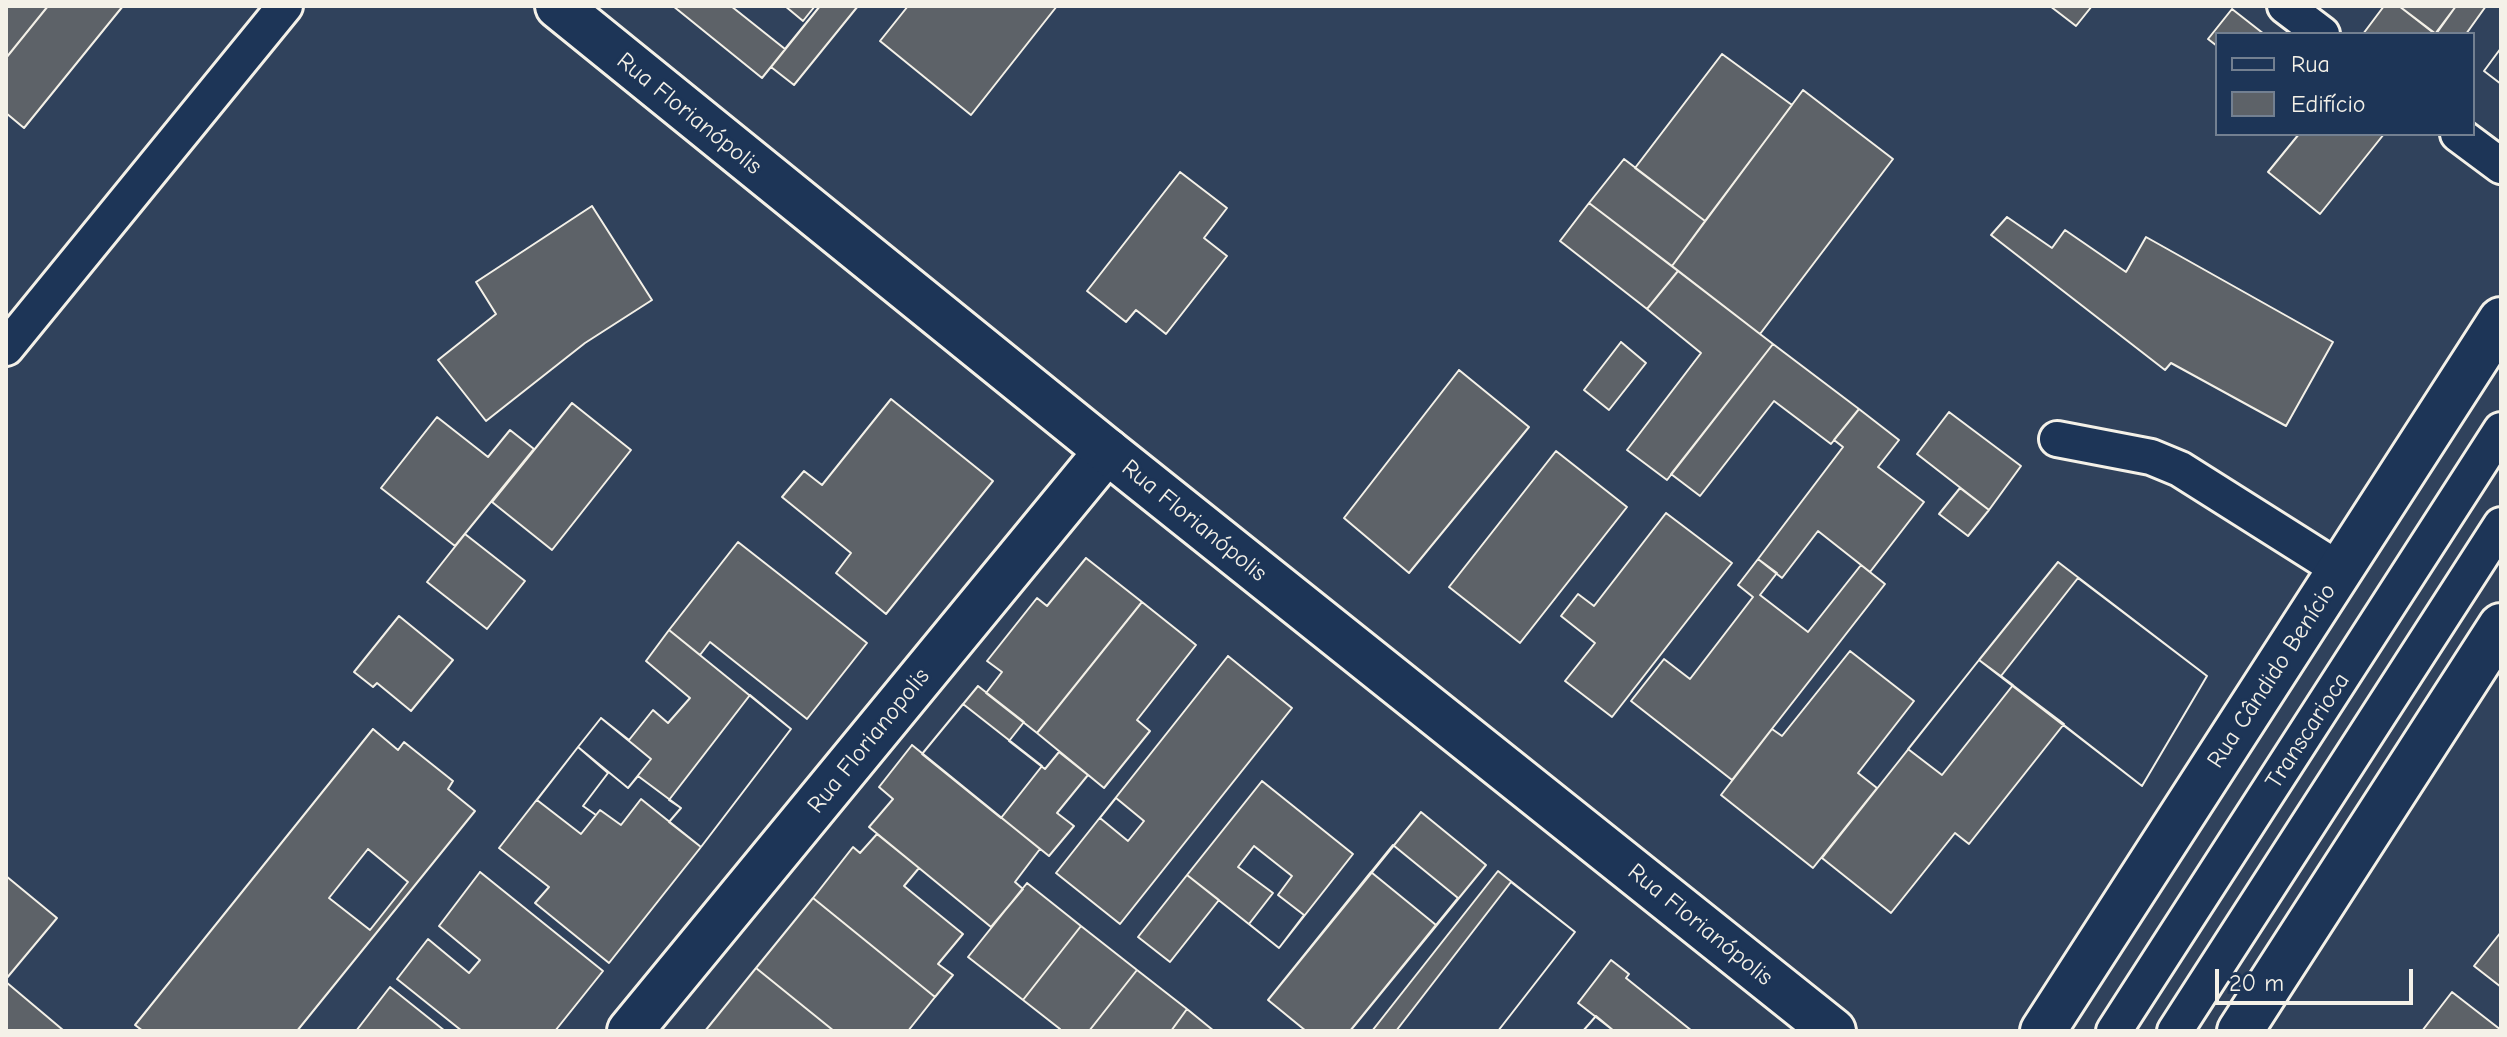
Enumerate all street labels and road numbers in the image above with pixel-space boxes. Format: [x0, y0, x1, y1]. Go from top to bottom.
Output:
street label: Rua Florianópolis [611, 47, 767, 181]
street label: Rua Florianópolis [1116, 454, 1272, 588]
street label: Rua Cândido Benício [2202, 578, 2342, 774]
street label: Rua Florianopolis [802, 663, 936, 819]
street label: Transcarioca [2260, 667, 2356, 795]
street label: Rua Florianópolis [1622, 858, 1778, 992]

